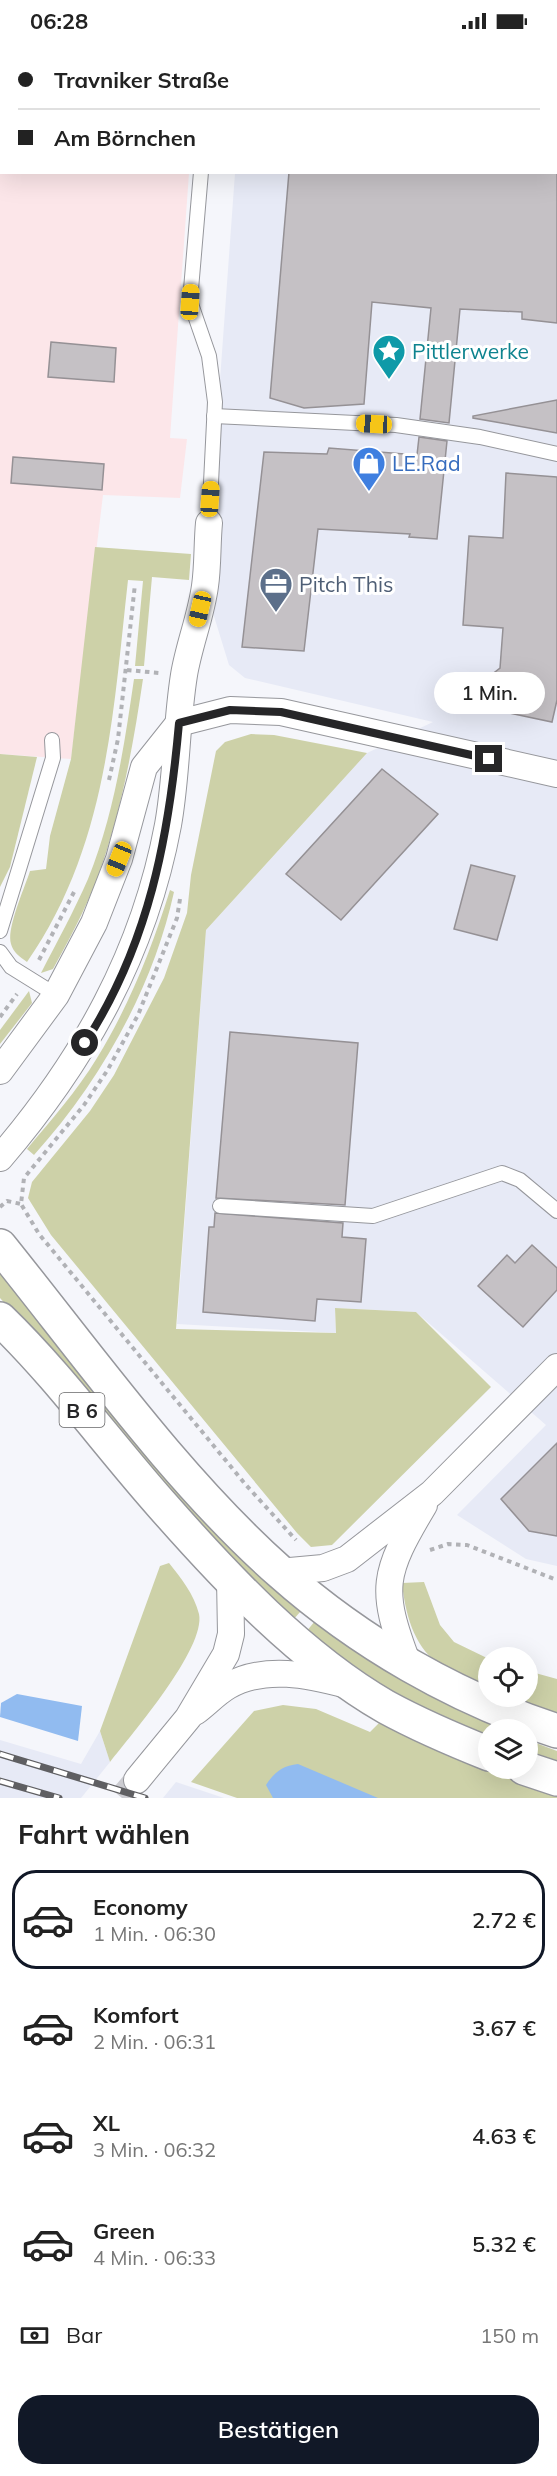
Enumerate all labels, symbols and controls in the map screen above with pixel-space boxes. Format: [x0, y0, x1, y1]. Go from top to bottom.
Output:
text: 06:28 [30, 7, 88, 35]
text: Travniker Straße [54, 66, 229, 94]
text: Am Börnchen [54, 124, 196, 152]
car [180, 283, 200, 321]
place icon: Pittlerwerke [371, 333, 407, 380]
place label: Pittlerwerke [412, 338, 529, 364]
car [356, 414, 392, 434]
shop icon: LE.Rad [351, 445, 387, 492]
place label: LE.Rad [392, 450, 461, 476]
car [200, 480, 220, 518]
office icon: Pitch This [258, 566, 294, 613]
place label: Pitch This [299, 571, 394, 597]
car [187, 589, 213, 629]
callout: 1 Min. [434, 672, 544, 714]
text: 1 Min. [461, 680, 518, 705]
route end [475, 745, 502, 772]
car [104, 839, 134, 879]
route start [71, 1029, 98, 1056]
road number: B 6 [60, 1393, 104, 1427]
map controls [478, 1647, 538, 1779]
button: locate [478, 1647, 538, 1707]
button: layers [478, 1719, 538, 1779]
text: Fahrt wählen [18, 1817, 190, 1851]
icon: car [21, 1893, 75, 1947]
text: Economy [93, 1893, 188, 1921]
text: 2.72 € [472, 1906, 536, 1934]
text: 1 Min. · 06:30 [93, 1921, 216, 1946]
icon: car [21, 2001, 75, 2055]
text: Komfort [93, 2001, 179, 2029]
text: 3.67 € [472, 2014, 536, 2042]
text: 2 Min. · 06:31 [93, 2029, 216, 2054]
icon: car [21, 2109, 75, 2163]
text: XL [93, 2109, 120, 2137]
text: 4.63 € [472, 2122, 536, 2150]
text: 3 Min. · 06:32 [93, 2137, 216, 2162]
icon: car [21, 2217, 75, 2271]
text: Green [93, 2217, 155, 2245]
text: 5.32 € [472, 2230, 536, 2258]
text: 4 Min. · 06:33 [93, 2245, 216, 2270]
icon: cash [18, 2319, 51, 2352]
text: Bar [66, 2321, 102, 2349]
text: 150 m [480, 2323, 539, 2348]
button: Bestätigen [18, 2395, 539, 2464]

